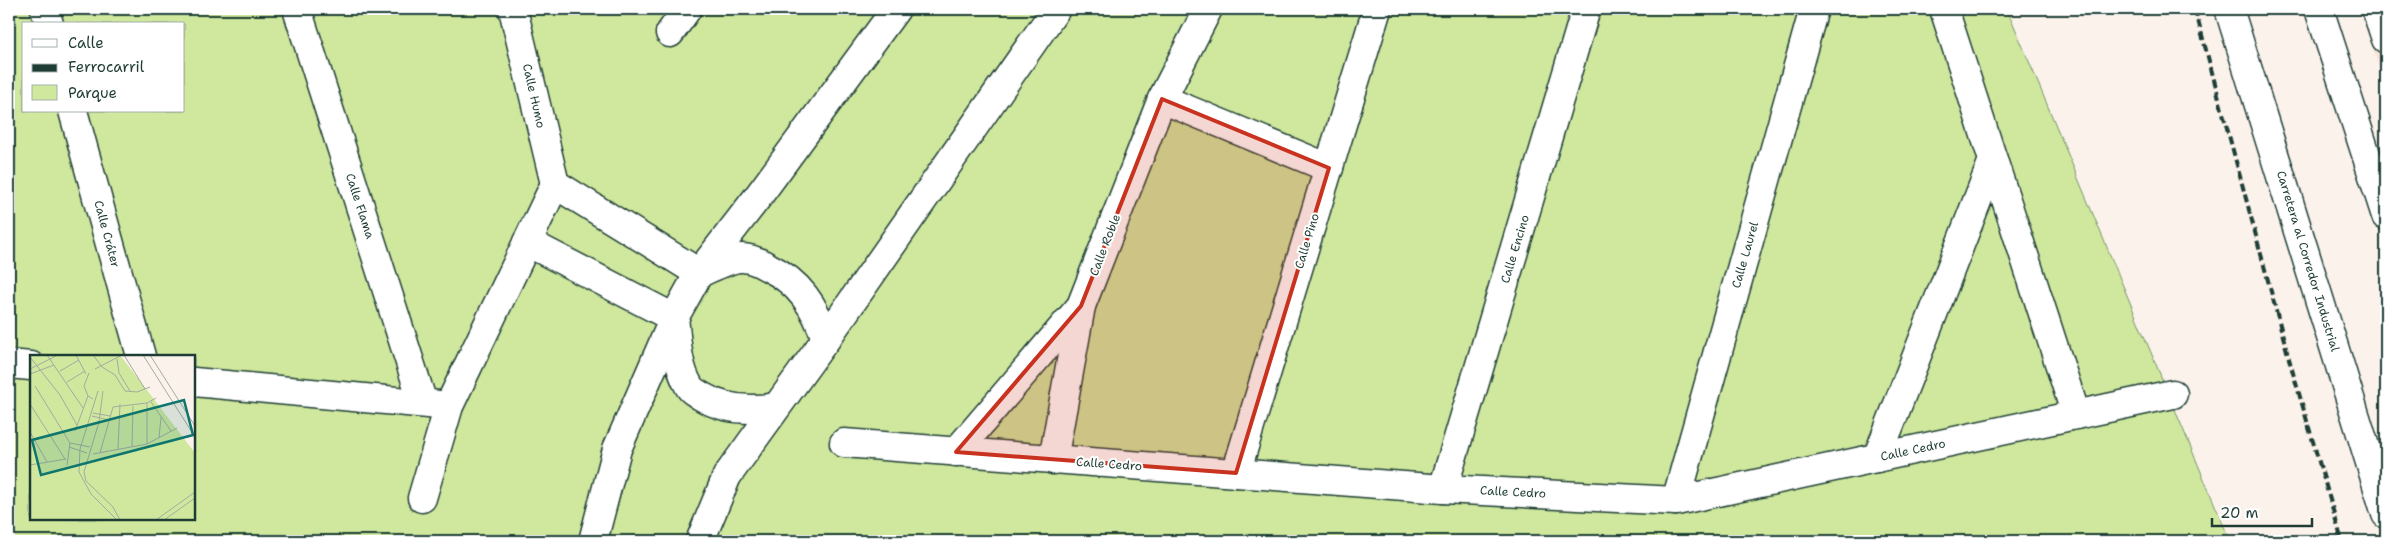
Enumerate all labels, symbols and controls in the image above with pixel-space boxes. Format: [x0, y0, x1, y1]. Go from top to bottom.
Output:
legend [22, 22, 185, 112]
text: Calle [68, 33, 104, 53]
text: Ferrocarril [68, 57, 145, 77]
street label: Calle Humo [519, 62, 549, 130]
text: Parque [68, 83, 117, 103]
street label: Carretera al Corredor Industrial [2273, 169, 2343, 354]
street label: Calle Flama [342, 171, 378, 241]
street label: Calle Cráter [90, 199, 124, 270]
street label: Calle Pino [1291, 211, 1323, 271]
street label: Calle Roble [1086, 212, 1124, 278]
street label: Calle Encino [1497, 213, 1533, 285]
street label: Calle Laurel [1728, 219, 1762, 290]
inset map [30, 355, 195, 520]
street label: Calle Cedro [1879, 435, 1947, 465]
street label: Calle Cedro [1075, 454, 1143, 474]
street label: Calle Cedro [1480, 482, 1546, 502]
scale bar [2212, 495, 2312, 527]
text: 20 m [2220, 503, 2259, 523]

